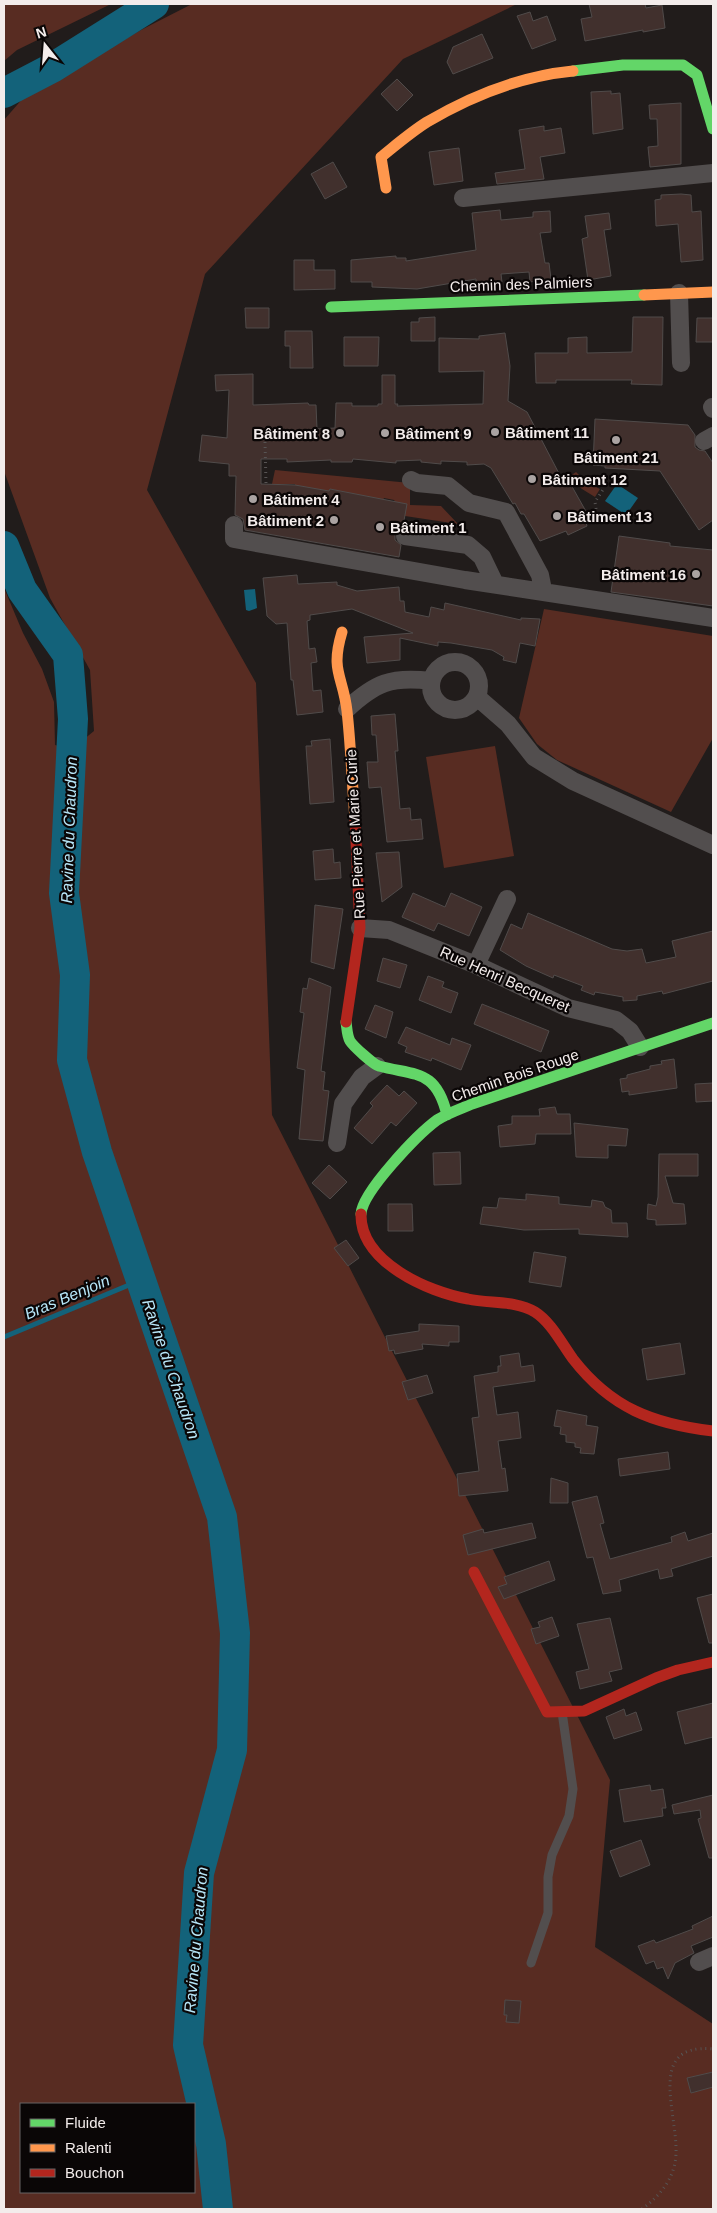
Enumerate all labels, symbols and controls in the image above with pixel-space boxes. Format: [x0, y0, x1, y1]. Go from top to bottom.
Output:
north arrow [20, 20, 70, 70]
text: N [34, 23, 48, 42]
street label: Chemin des Palmiers [449, 273, 593, 295]
place label: Bâtiment 11 [505, 424, 589, 441]
place label: Bâtiment 8 [253, 425, 330, 442]
place label: Bâtiment 9 [395, 425, 472, 442]
marker: Bâtiment 11 [489, 426, 501, 438]
marker: Bâtiment 8 [334, 427, 346, 439]
marker: Bâtiment 9 [379, 427, 391, 439]
marker: Bâtiment 21 [610, 434, 622, 446]
place label: Bâtiment 21 [573, 449, 659, 466]
place label: Bâtiment 12 [542, 471, 627, 488]
marker: Bâtiment 12 [526, 473, 538, 485]
place label: Bâtiment 4 [263, 491, 340, 508]
marker: Bâtiment 4 [247, 493, 259, 505]
place label: Bâtiment 13 [567, 508, 652, 525]
marker: Bâtiment 13 [551, 510, 563, 522]
place label: Bâtiment 2 [247, 512, 324, 529]
marker: Bâtiment 2 [328, 514, 340, 526]
place label: Bâtiment 1 [390, 519, 467, 536]
marker: Bâtiment 1 [374, 521, 386, 533]
place label: Bâtiment 16 [601, 566, 686, 583]
marker: Bâtiment 16 [690, 568, 702, 580]
street label: Rue Pierre et Marie Curie [342, 749, 368, 919]
water label: Ravine du Chaudron [58, 756, 80, 904]
street label: Rue Henri Becqueret [438, 943, 573, 1016]
street label: Chemin Bois Rouge [449, 1045, 581, 1105]
water label: Bras Benjoin [22, 1271, 112, 1323]
water label: Ravine du Chaudron [139, 1297, 203, 1441]
water label: Ravine du Chaudron [181, 1866, 211, 2014]
legend [20, 2103, 195, 2193]
text: Fluide [65, 2114, 106, 2131]
text: Ralenti [65, 2139, 112, 2156]
text: Bouchon [65, 2164, 124, 2181]

